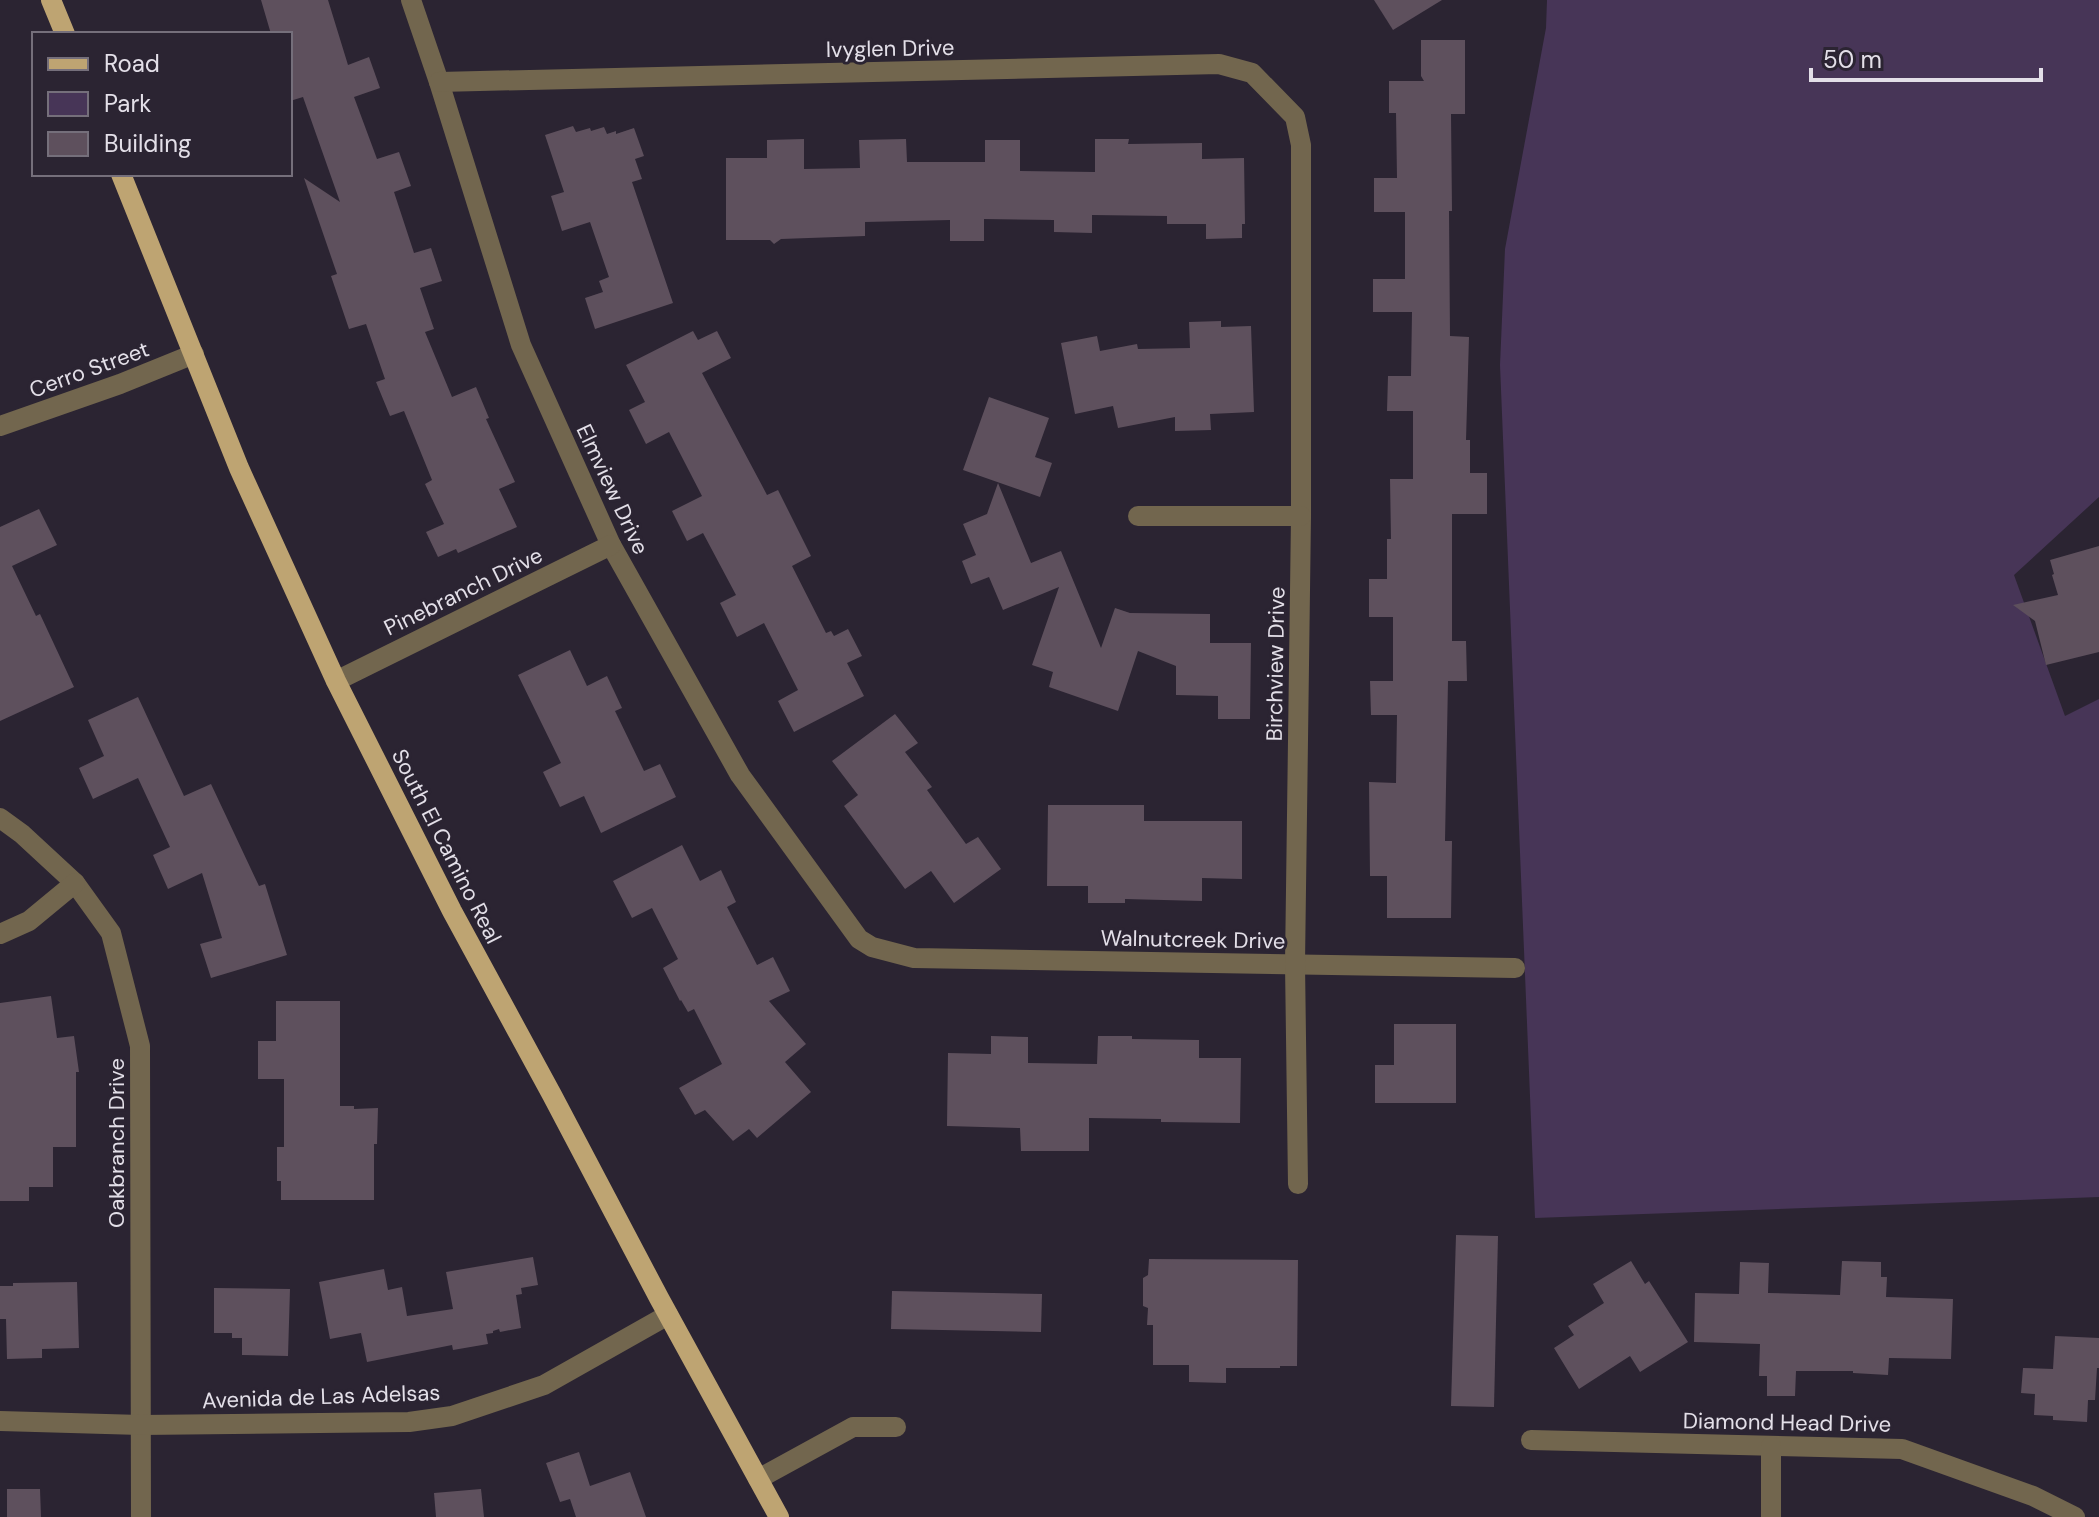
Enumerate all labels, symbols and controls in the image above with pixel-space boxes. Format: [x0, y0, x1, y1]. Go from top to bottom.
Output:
legend [32, 32, 292, 176]
scale bar [1811, 32, 2041, 82]
street label: Ivyglen Drive [825, 33, 955, 64]
text: 50 m [1823, 44, 1882, 75]
text: Road [104, 48, 160, 79]
text: Park [104, 88, 151, 119]
text: Building [104, 128, 191, 159]
street label: Cerro Street [25, 334, 153, 405]
street label: Elmview Drive [570, 419, 655, 559]
street label: Pinebranch Drive [379, 541, 547, 642]
street label: Birchview Drive [1260, 586, 1291, 742]
street label: South El Camino Real [385, 744, 508, 948]
street label: Walnutcreek Drive [1100, 923, 1286, 956]
street label: Oakbranch Drive [102, 1058, 131, 1228]
street label: Avenida de Las Adelsas [201, 1378, 441, 1415]
street label: Diamond Head Drive [1683, 1406, 1891, 1439]

